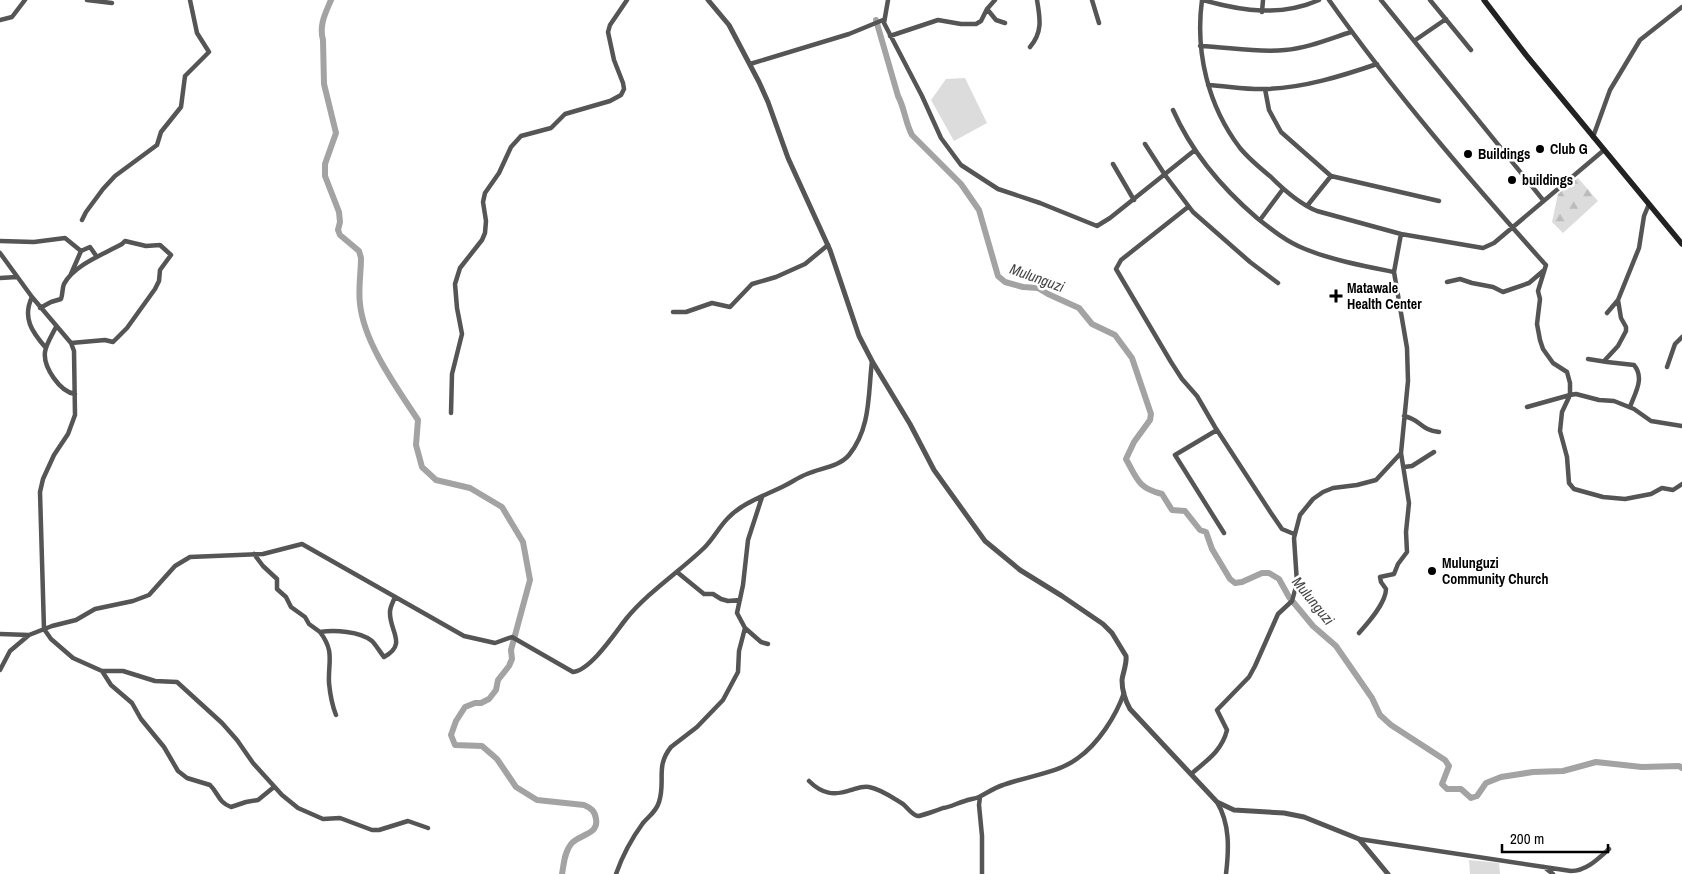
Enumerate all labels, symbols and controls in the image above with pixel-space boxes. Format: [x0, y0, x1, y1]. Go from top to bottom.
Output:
place label: Club G [1550, 140, 1588, 158]
marker: Club G [1534, 143, 1546, 155]
place label: Buildings [1478, 145, 1530, 163]
marker: Buildings [1462, 148, 1474, 160]
place label: buildings [1522, 171, 1573, 189]
marker: buildings [1506, 174, 1518, 186]
water label: Mulunguzi [1007, 258, 1068, 297]
place label: Matawale Health Center [1347, 279, 1422, 313]
marker: Matawale Health Center [1329, 289, 1343, 303]
place label: Mulunguzi Community Church [1442, 554, 1549, 588]
marker: Mulunguzi Community Church [1426, 565, 1438, 577]
water label: Mulunguzi [1287, 572, 1340, 630]
scale bar [1502, 822, 1608, 854]
text: 200 m [1510, 828, 1544, 849]

